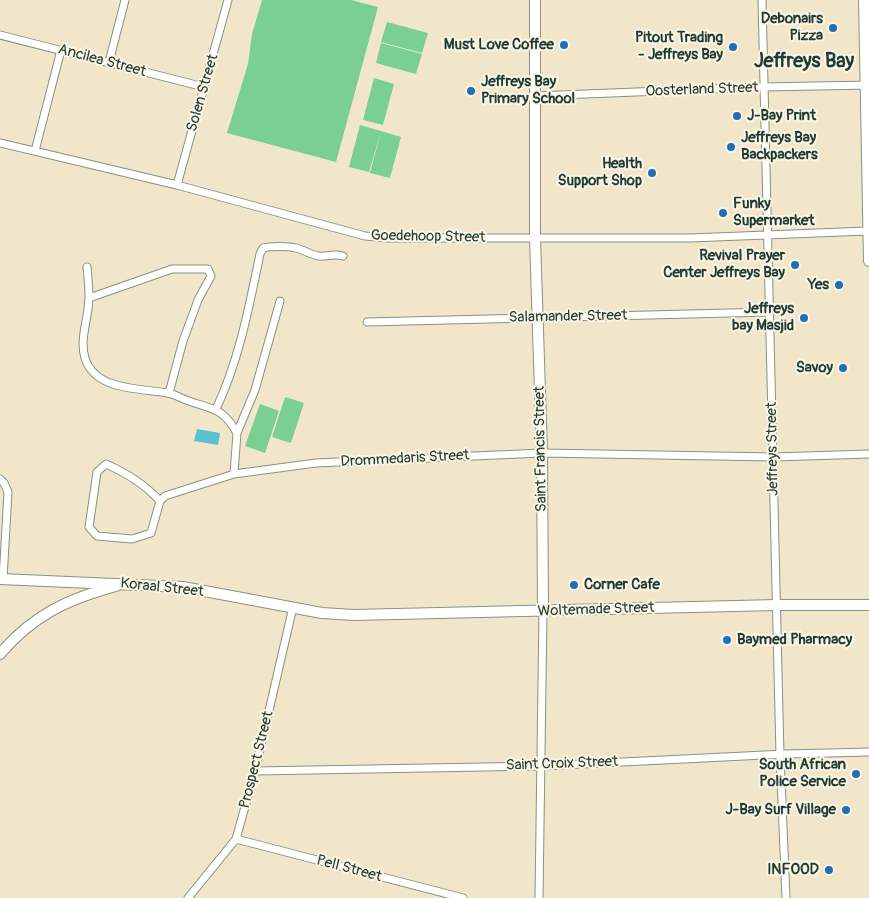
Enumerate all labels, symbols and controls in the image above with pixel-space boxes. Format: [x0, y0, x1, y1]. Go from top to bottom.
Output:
place label: Debonairs Pizza [761, 10, 823, 45]
marker: Debonairs Pizza [827, 22, 839, 34]
place label: Pitout Trading - Jeffreys Bay [635, 29, 723, 64]
place label: Must Love Coffee [444, 36, 554, 54]
marker: Must Love Coffee [558, 39, 570, 51]
street label: Ancilea Street [56, 41, 148, 81]
marker: Pitout Trading - Jeffreys Bay [727, 41, 739, 53]
district label: Jeffreys Bay [754, 50, 854, 74]
street label: Solen Street [183, 52, 223, 134]
place label: Jeffreys Bay Primary School [481, 73, 575, 108]
street label: Oosterland Street [645, 79, 759, 101]
marker: Jeffreys Bay Primary School [465, 85, 477, 97]
place label: J-Bay Print [747, 107, 816, 125]
marker: J-Bay Print [731, 110, 743, 122]
place label: Jeffreys Bay Backpackers [741, 129, 818, 164]
marker: Jeffreys Bay Backpackers [725, 141, 737, 153]
place label: Health Support Shop [558, 155, 642, 190]
marker: Health Support Shop [646, 167, 658, 179]
place label: Funky Supermarket [733, 195, 814, 230]
marker: Funky Supermarket [717, 207, 729, 219]
street label: Goedehoop Street [371, 227, 485, 247]
place label: Revival Prayer Center Jeffreys Bay [663, 247, 785, 282]
marker: Revival Prayer Center Jeffreys Bay [789, 259, 801, 271]
place label: Yes [808, 276, 829, 294]
marker: Yes [833, 279, 845, 291]
place label: Jeffreys bay Masjid [732, 300, 794, 335]
street label: Salamander Street [508, 307, 628, 327]
marker: Jeffreys bay Masjid [798, 312, 810, 324]
place label: Savoy [796, 359, 833, 377]
marker: Savoy [837, 362, 849, 374]
street label: Saint Francis Street [531, 386, 551, 512]
street label: Jeffreys Street [763, 402, 783, 496]
street label: Drommedaris Street [340, 447, 470, 471]
street label: Koraal Street [119, 575, 205, 601]
place label: Corner Cafe [584, 576, 660, 594]
marker: Corner Cafe [568, 579, 580, 591]
street label: Woltemade Street [537, 599, 655, 621]
place label: Baymed Pharmacy [737, 631, 852, 649]
marker: Baymed Pharmacy [721, 634, 733, 646]
street label: Prospect Street [236, 709, 278, 811]
street label: Saint Croix Street [506, 753, 618, 775]
place label: South African Police Service [759, 756, 846, 791]
marker: South African Police Service [850, 768, 862, 780]
place label: J-Bay Surf Village [726, 801, 836, 819]
marker: J-Bay Surf Village [840, 804, 852, 816]
street label: Pell Street [314, 852, 384, 886]
place label: INFOOD [767, 861, 819, 879]
marker: INFOOD [823, 864, 835, 876]

